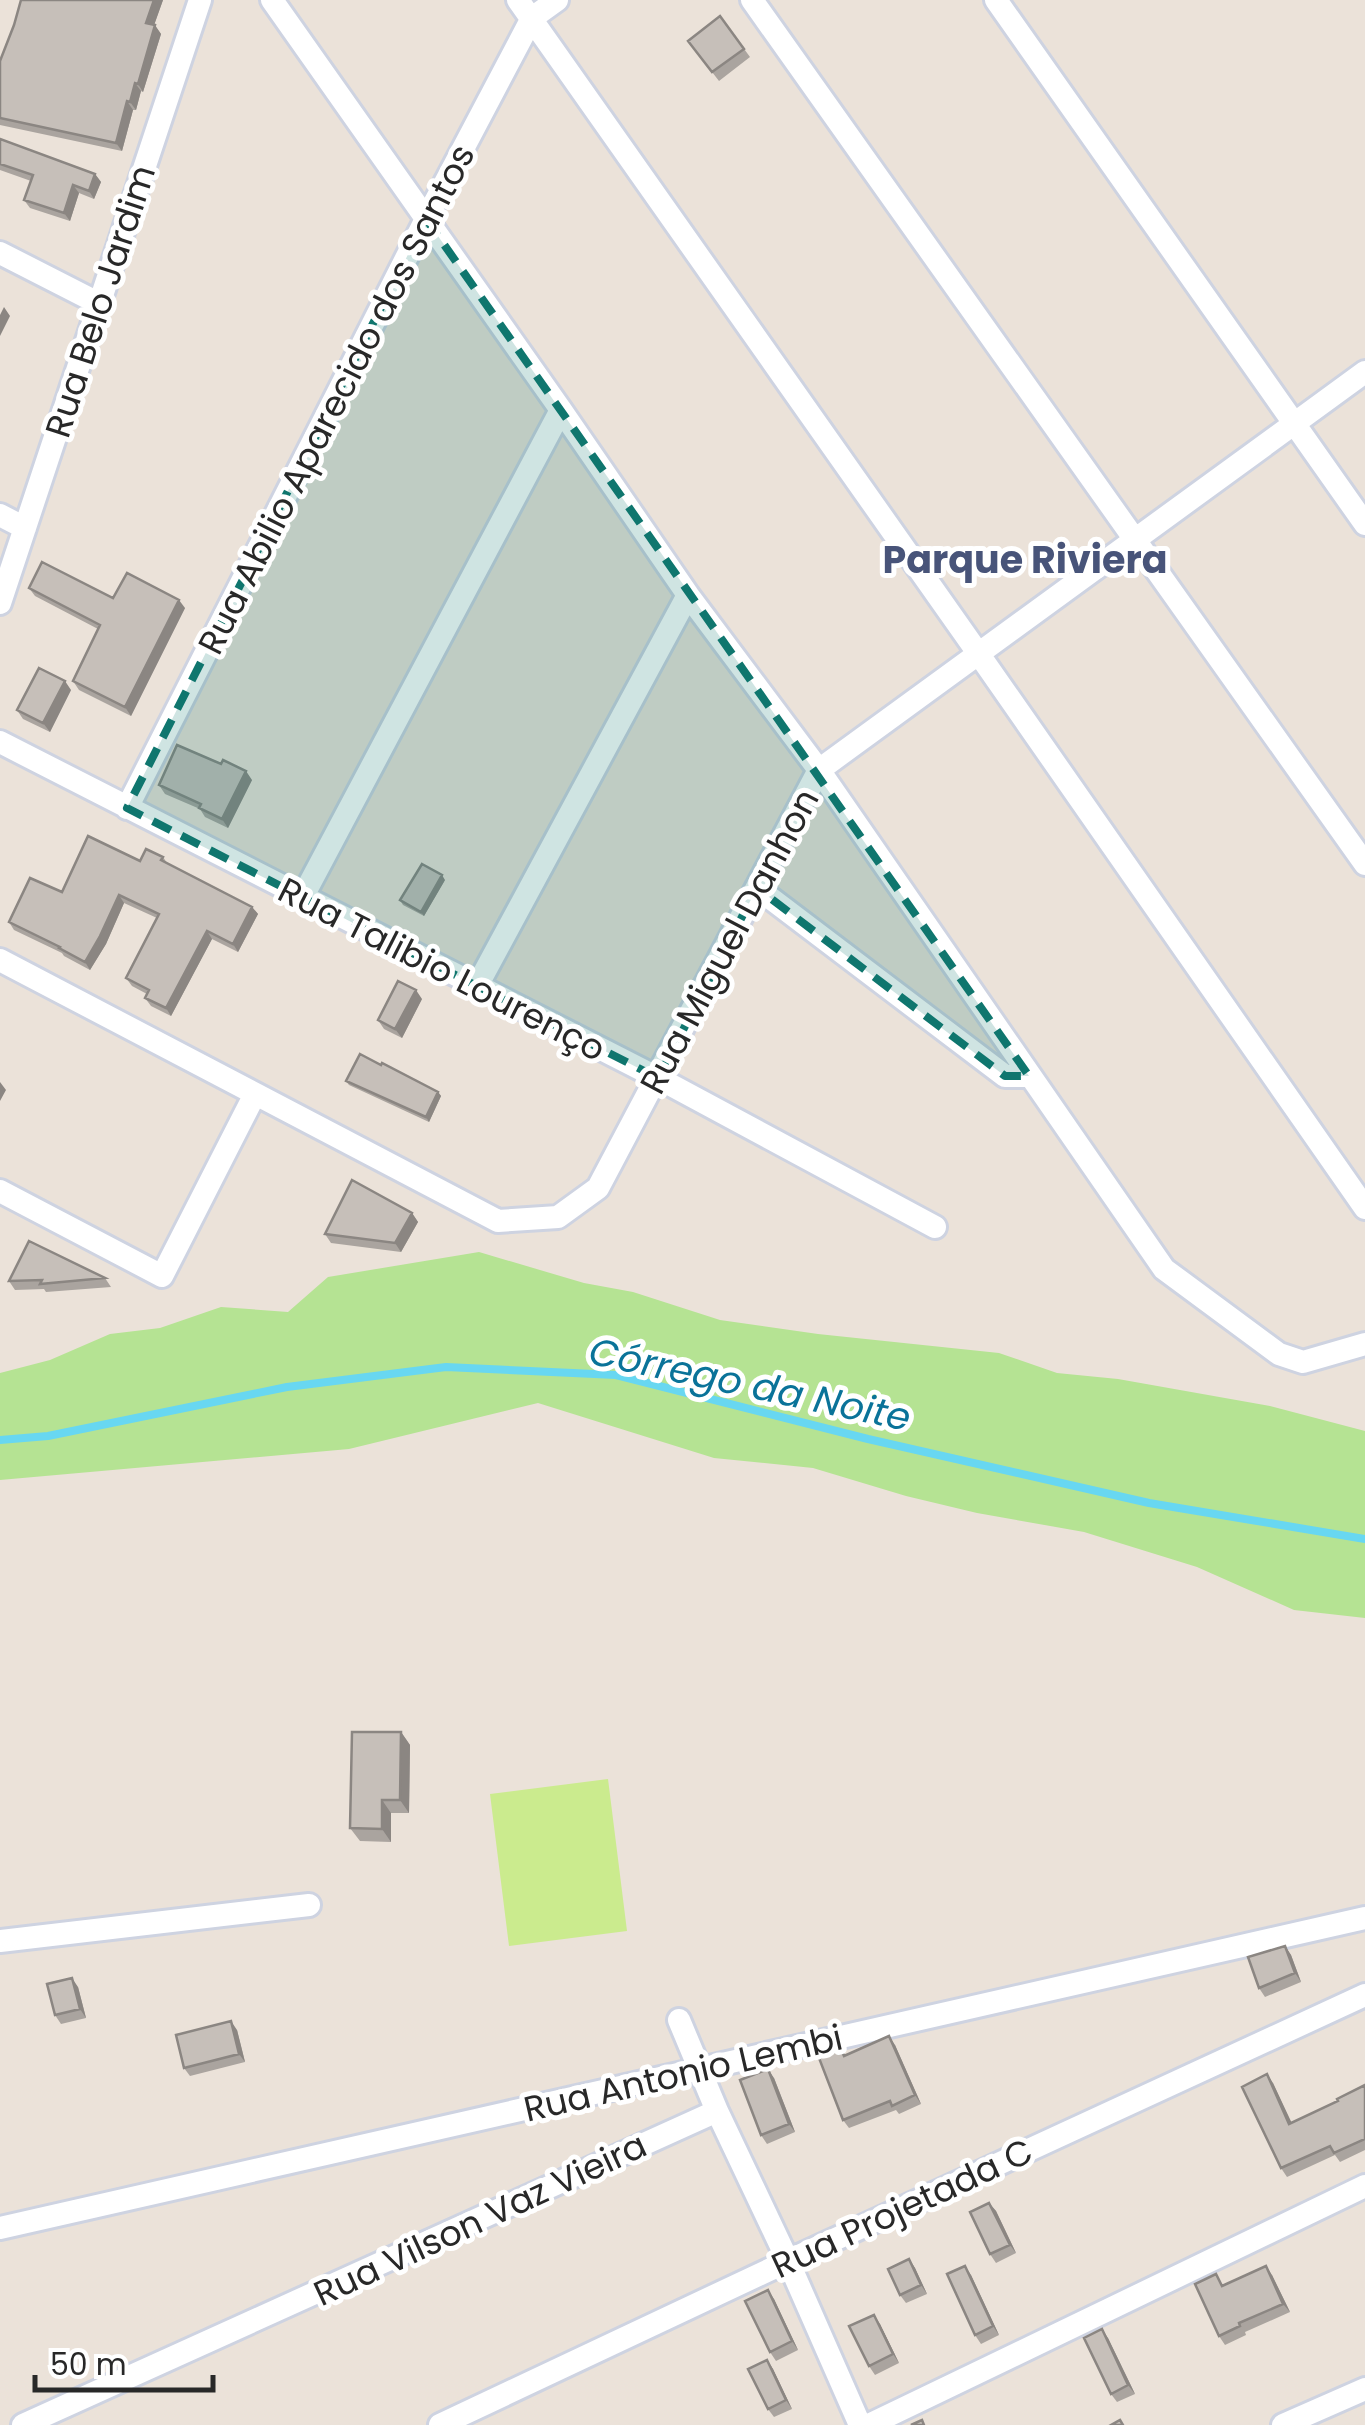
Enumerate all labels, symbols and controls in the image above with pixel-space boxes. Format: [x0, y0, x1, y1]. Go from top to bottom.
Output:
street label: Rua Abilio Aparecido dos Santos [186, 136, 486, 662]
street label: Rua Belo Jardim [33, 158, 167, 444]
district label: Parque Riviera [882, 533, 1168, 586]
street label: Rua Miguel Danhon [628, 780, 830, 1102]
street label: Rua Talibio Lourenço [270, 865, 614, 1073]
water label: Córrego da Noite [584, 1324, 916, 1444]
street label: Rua Antonio Lembi [519, 2012, 847, 2134]
street label: Rua Vilson Vaz Vieira [306, 2120, 654, 2318]
street label: Rua Projetada C [763, 2126, 1041, 2290]
scale bar [35, 2330, 212, 2392]
text: 50 m [50, 2343, 127, 2386]

